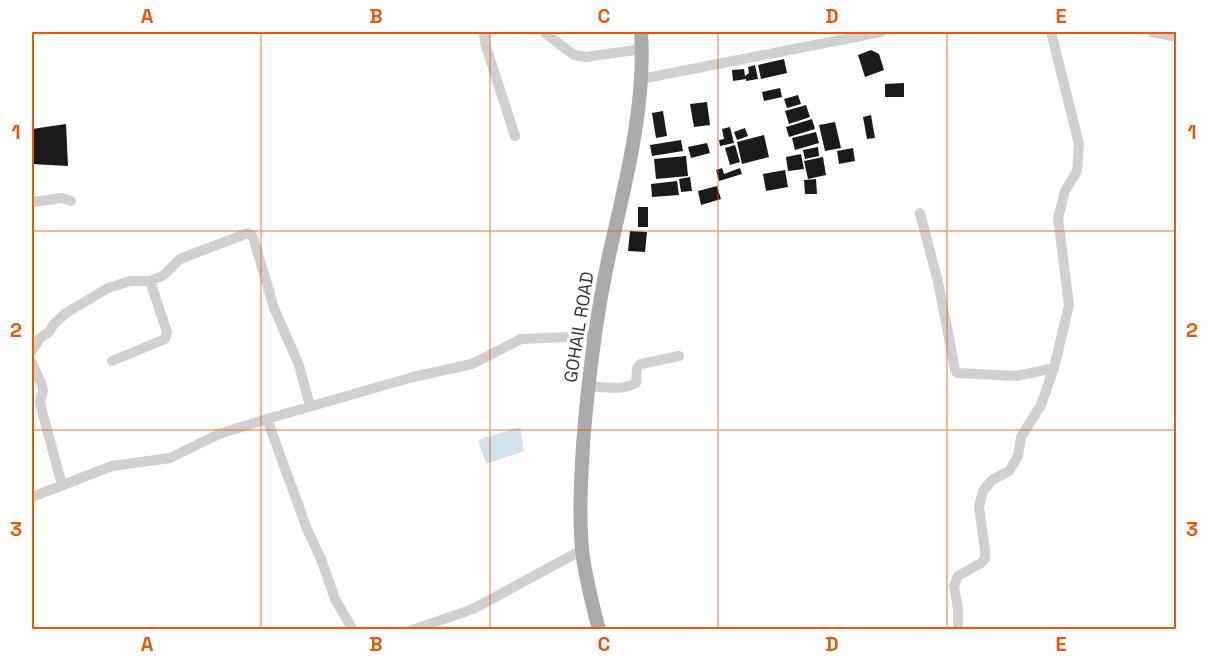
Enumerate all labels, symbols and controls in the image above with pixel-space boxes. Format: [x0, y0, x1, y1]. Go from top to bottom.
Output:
text: A [141, 3, 154, 29]
text: B [369, 3, 383, 29]
text: C [598, 3, 611, 29]
text: D [825, 3, 839, 29]
text: E [1055, 3, 1067, 29]
text: 1 [11, 119, 21, 145]
text: 1 [1187, 119, 1197, 145]
street label: GOHAIL ROAD [558, 270, 599, 384]
text: 2 [10, 317, 22, 343]
text: 2 [1186, 317, 1198, 343]
text: 3 [10, 516, 22, 542]
text: 3 [1186, 516, 1198, 542]
text: A [141, 631, 154, 657]
text: B [369, 631, 383, 657]
text: C [598, 631, 611, 657]
text: D [825, 631, 839, 657]
text: E [1055, 631, 1067, 657]

